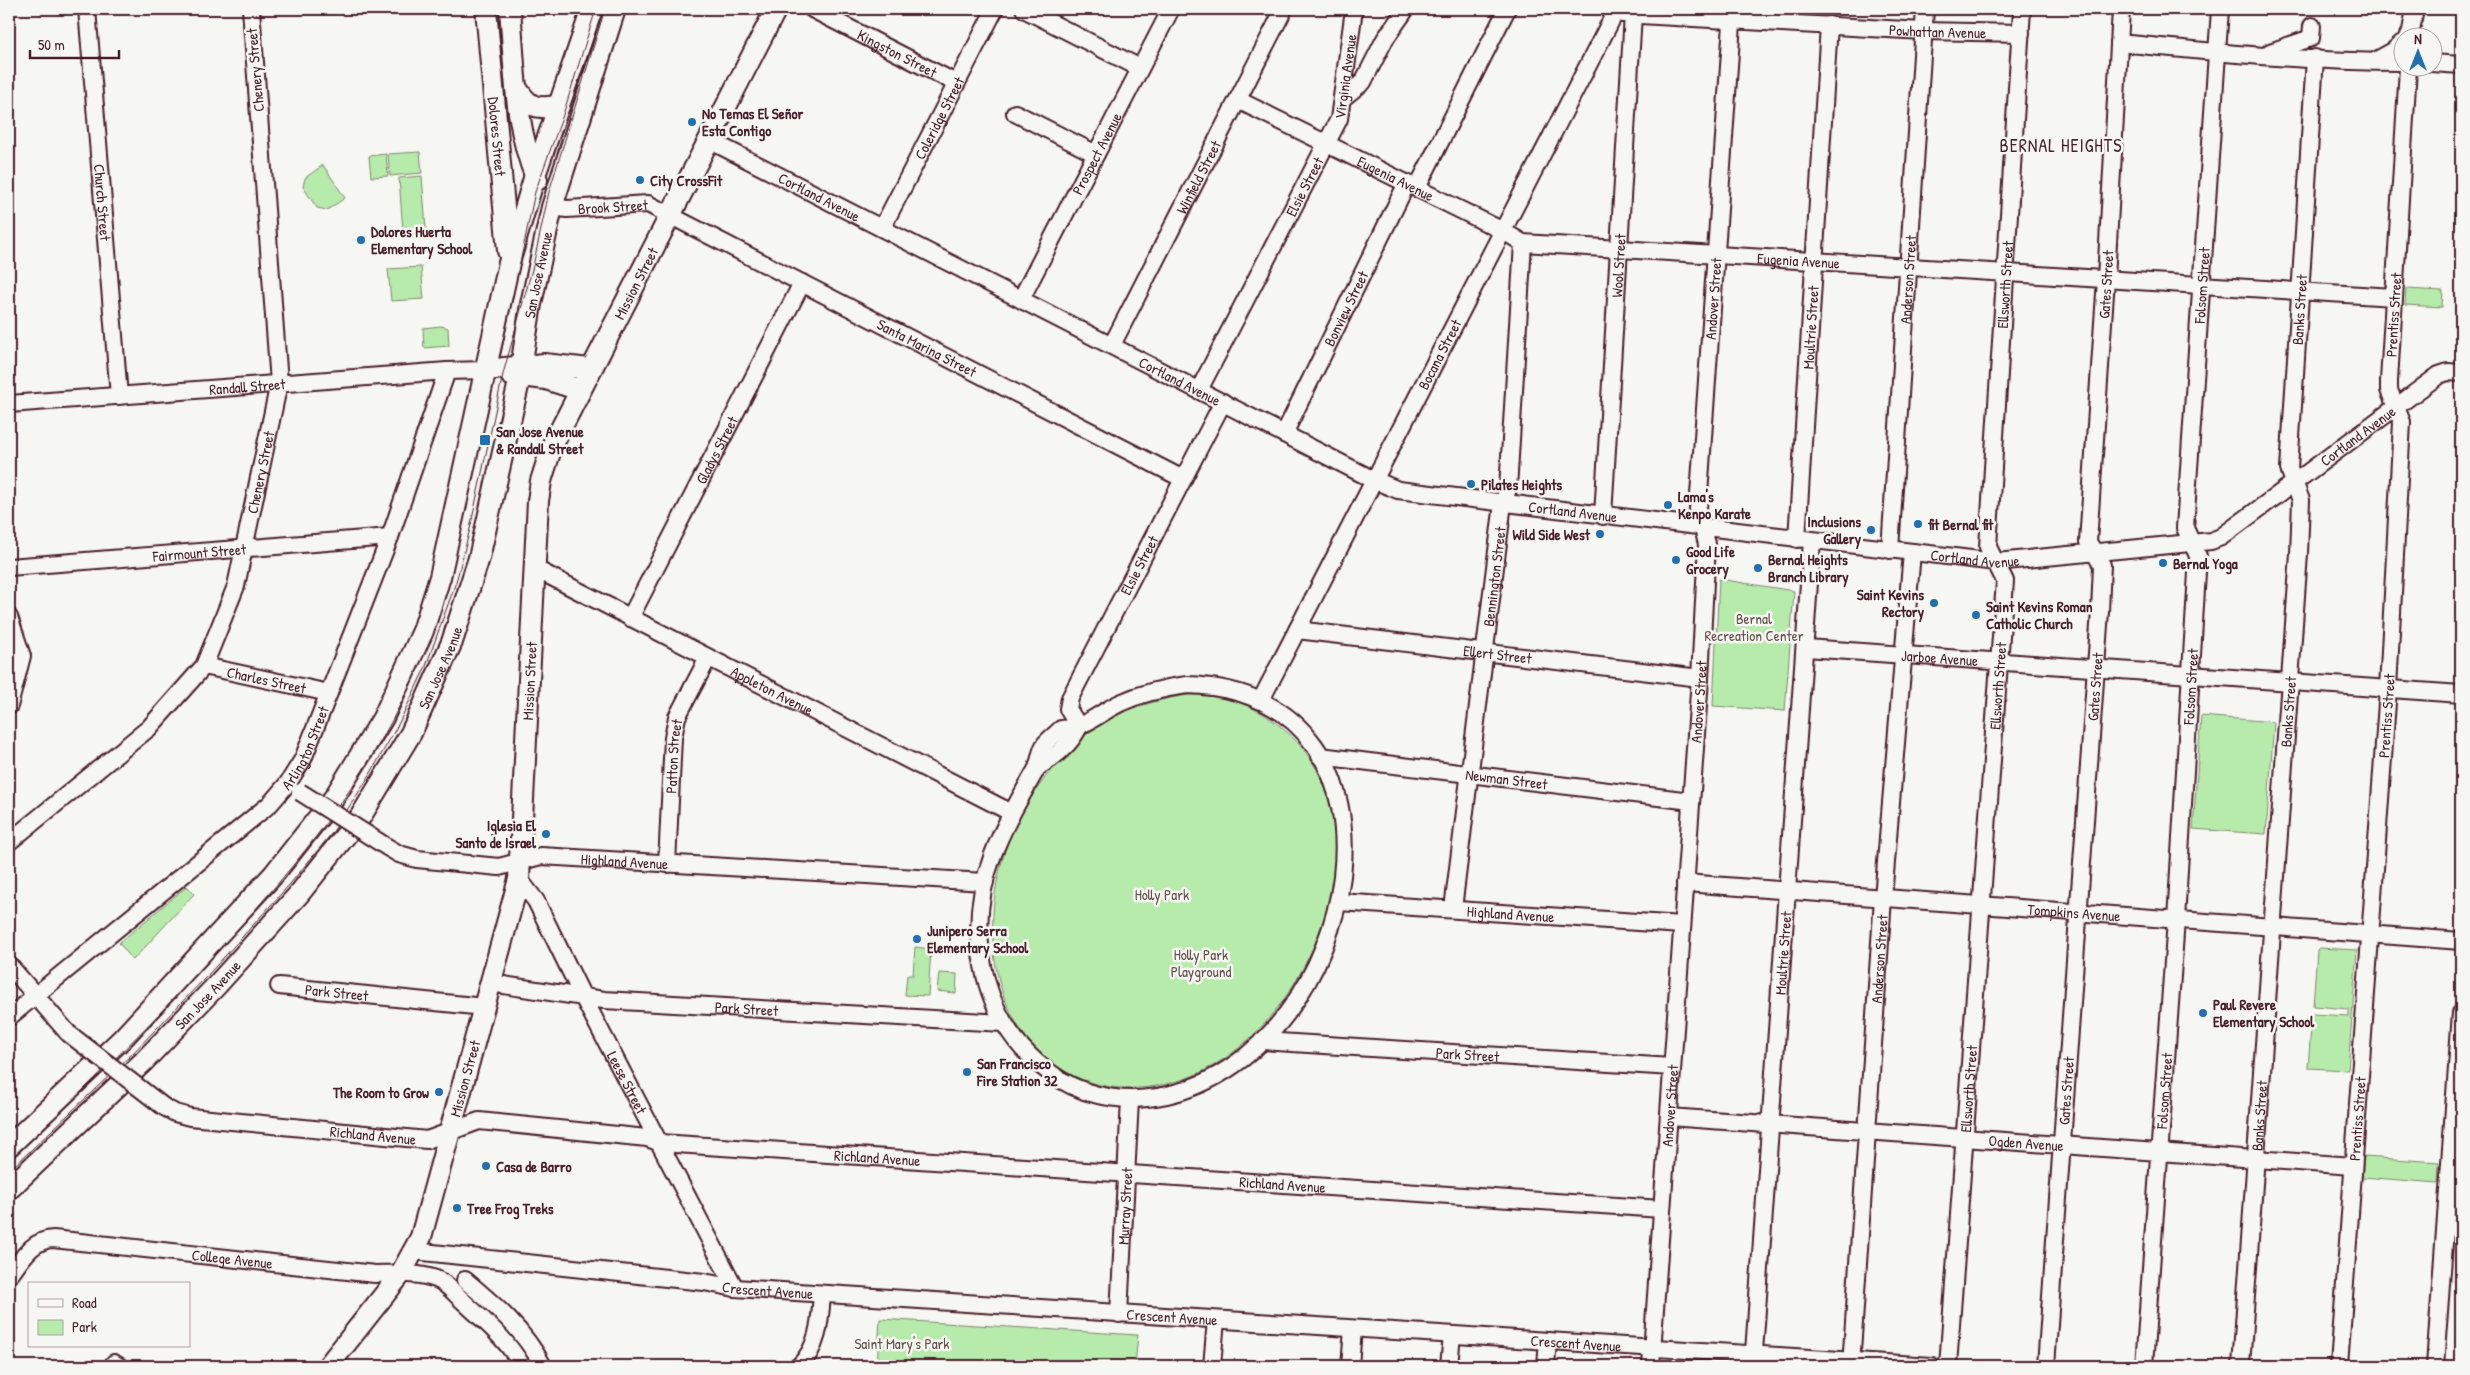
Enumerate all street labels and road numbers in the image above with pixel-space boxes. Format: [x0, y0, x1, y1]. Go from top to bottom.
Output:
street label: Powhattan Avenue [1888, 19, 1986, 43]
street label: Kingston Street [854, 24, 942, 82]
street label: Chenery Street [241, 27, 269, 113]
street label: Virginia Avenue [1329, 33, 1361, 120]
street label: Coleridge Street [909, 72, 969, 163]
street label: Dolores Street [484, 96, 512, 178]
street label: Prospect Avenue [1066, 109, 1126, 198]
street label: Winfield Street [1171, 136, 1226, 217]
street label: Eugenia Avenue [1354, 150, 1438, 206]
street label: Elsie Street [1280, 152, 1329, 220]
street label: Church Street [89, 163, 117, 242]
street label: Cortland Avenue [775, 167, 864, 226]
street label: Brook Street [577, 193, 649, 219]
street label: San Jose Avenue [518, 229, 557, 319]
street label: Wool Street [1606, 232, 1630, 298]
street label: Anderson Street [1894, 234, 1921, 325]
street label: Ellsworth Street [1991, 239, 2018, 329]
street label: Mission Street [608, 243, 663, 323]
street label: Folsom Street [2188, 246, 2214, 325]
street label: Eugenia Avenue [1756, 247, 1841, 273]
street label: Gates Street [2093, 249, 2118, 319]
street label: Andover Street [1699, 256, 1726, 340]
street label: Bonview Street [1318, 266, 1373, 349]
street label: Prentiss Street [2380, 271, 2406, 358]
street label: Banks Street [2286, 273, 2312, 346]
street label: Moultrie Street [1797, 284, 1823, 370]
street label: Santa Marina Street [874, 313, 981, 382]
street label: Bocana Street [1412, 315, 1466, 393]
street label: Cortland Avenue [1135, 351, 1225, 411]
street label: Randall Street [209, 373, 287, 399]
street label: Cortland Avenue [2315, 401, 2400, 471]
street label: Gladys Street [690, 412, 743, 487]
street label: Chenery Street [241, 428, 279, 515]
street label: Cortland Avenue [1527, 495, 1618, 527]
street label: Bennington Street [1477, 525, 1511, 628]
street label: Elsie Street [1115, 531, 1163, 598]
street label: Fairmount Street [151, 538, 248, 566]
street label: Cortland Avenue [1929, 544, 2020, 573]
street label: San Jose Avenue [413, 624, 467, 712]
street label: Ellert Street [1462, 639, 1534, 668]
street label: Mission Street [517, 640, 541, 721]
street label: Ellsworth Street [1984, 641, 2011, 730]
street label: Jarboe Avenue [1901, 644, 1979, 671]
street label: Folsom Street [2177, 647, 2203, 726]
street label: Gates Street [2082, 651, 2108, 722]
street label: Andover Street [1685, 659, 1711, 743]
street label: Appleton Avenue [728, 660, 817, 720]
street label: Charles Street [225, 661, 309, 698]
street label: Prentiss Street [2373, 672, 2399, 759]
street label: Banks Street [2275, 675, 2301, 748]
street label: Arlington Street [276, 702, 334, 794]
street label: Patton Street [660, 716, 687, 794]
street label: Newman Street [1465, 763, 1550, 794]
street label: Highland Avenue [580, 848, 669, 874]
street label: Tompkins Avenue [2027, 898, 2121, 926]
street label: Highland Avenue [1466, 900, 1555, 927]
street label: Moultrie Street [1769, 910, 1796, 996]
street label: Anderson Street [1865, 913, 1892, 1004]
street label: San Jose Avenue [170, 955, 245, 1034]
street label: Park Street [304, 978, 370, 1006]
street label: Park Street [714, 996, 780, 1021]
street label: Mission Street [444, 1037, 485, 1119]
street label: Park Street [1435, 1042, 1501, 1067]
street label: Ellsworth Street [1954, 1043, 1982, 1133]
street label: Leese Street [603, 1047, 653, 1118]
street label: Folsom Street [2150, 1051, 2177, 1130]
street label: Gates Street [2053, 1055, 2079, 1126]
street label: Andover Street [1656, 1063, 1683, 1147]
street label: Prentiss Street [2343, 1075, 2370, 1161]
street label: Banks Street [2246, 1079, 2272, 1152]
street label: Richland Avenue [329, 1120, 417, 1149]
street label: Ogden Avenue [1988, 1129, 2064, 1156]
street label: Richland Avenue [833, 1144, 921, 1171]
street label: Murray Street [1112, 1166, 1137, 1245]
street label: Richland Avenue [1239, 1171, 1326, 1197]
street label: College Avenue [191, 1244, 274, 1273]
street label: Crescent Avenue [720, 1275, 814, 1304]
street label: Crescent Avenue [1126, 1303, 1218, 1330]
street label: Crescent Avenue [1530, 1329, 1622, 1356]

